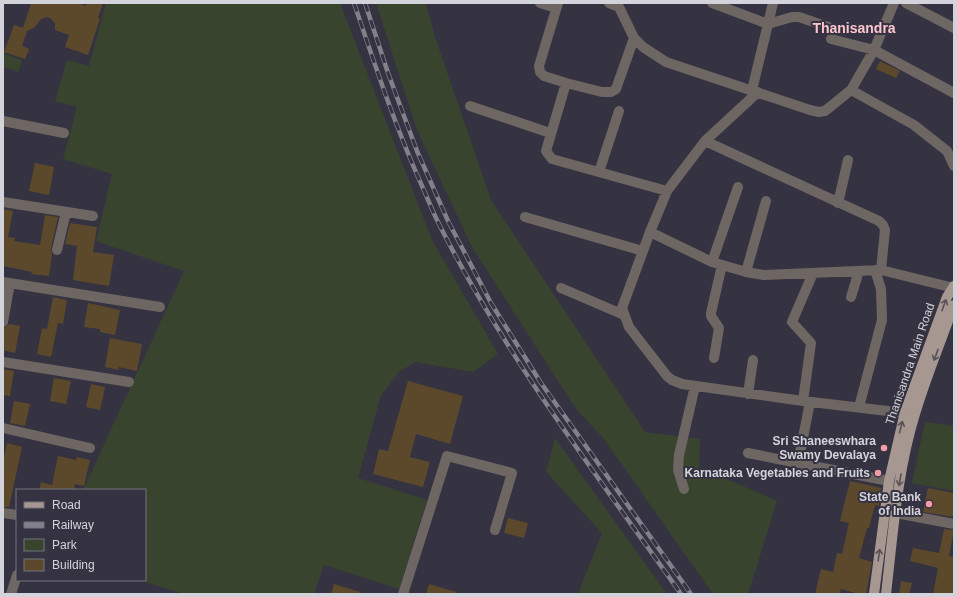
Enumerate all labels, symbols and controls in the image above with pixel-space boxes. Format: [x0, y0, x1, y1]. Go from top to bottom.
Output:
district label: Thanisandra [812, 20, 896, 36]
one-way arrow [941, 299, 949, 311]
street label: Thanisandra Main Road [883, 301, 937, 427]
one-way arrow [932, 349, 940, 361]
one-way arrow [898, 421, 905, 434]
place label: Sri Shaneeswhara Swamy Devalaya [773, 434, 876, 462]
marker: Sri Shaneeswhara Swamy Devalaya [879, 443, 889, 453]
place label: Karnataka Vegetables and Fruits [685, 466, 870, 480]
marker: Karnataka Vegetables and Fruits [873, 468, 883, 478]
one-way arrow [896, 473, 904, 486]
legend [16, 489, 146, 581]
place label: State Bank of India [859, 490, 921, 518]
text: Road [52, 498, 81, 512]
marker: State Bank of India [924, 499, 934, 509]
text: Railway [52, 518, 94, 532]
text: Park [52, 538, 78, 552]
one-way arrow [875, 549, 883, 562]
text: Building [52, 558, 95, 572]

